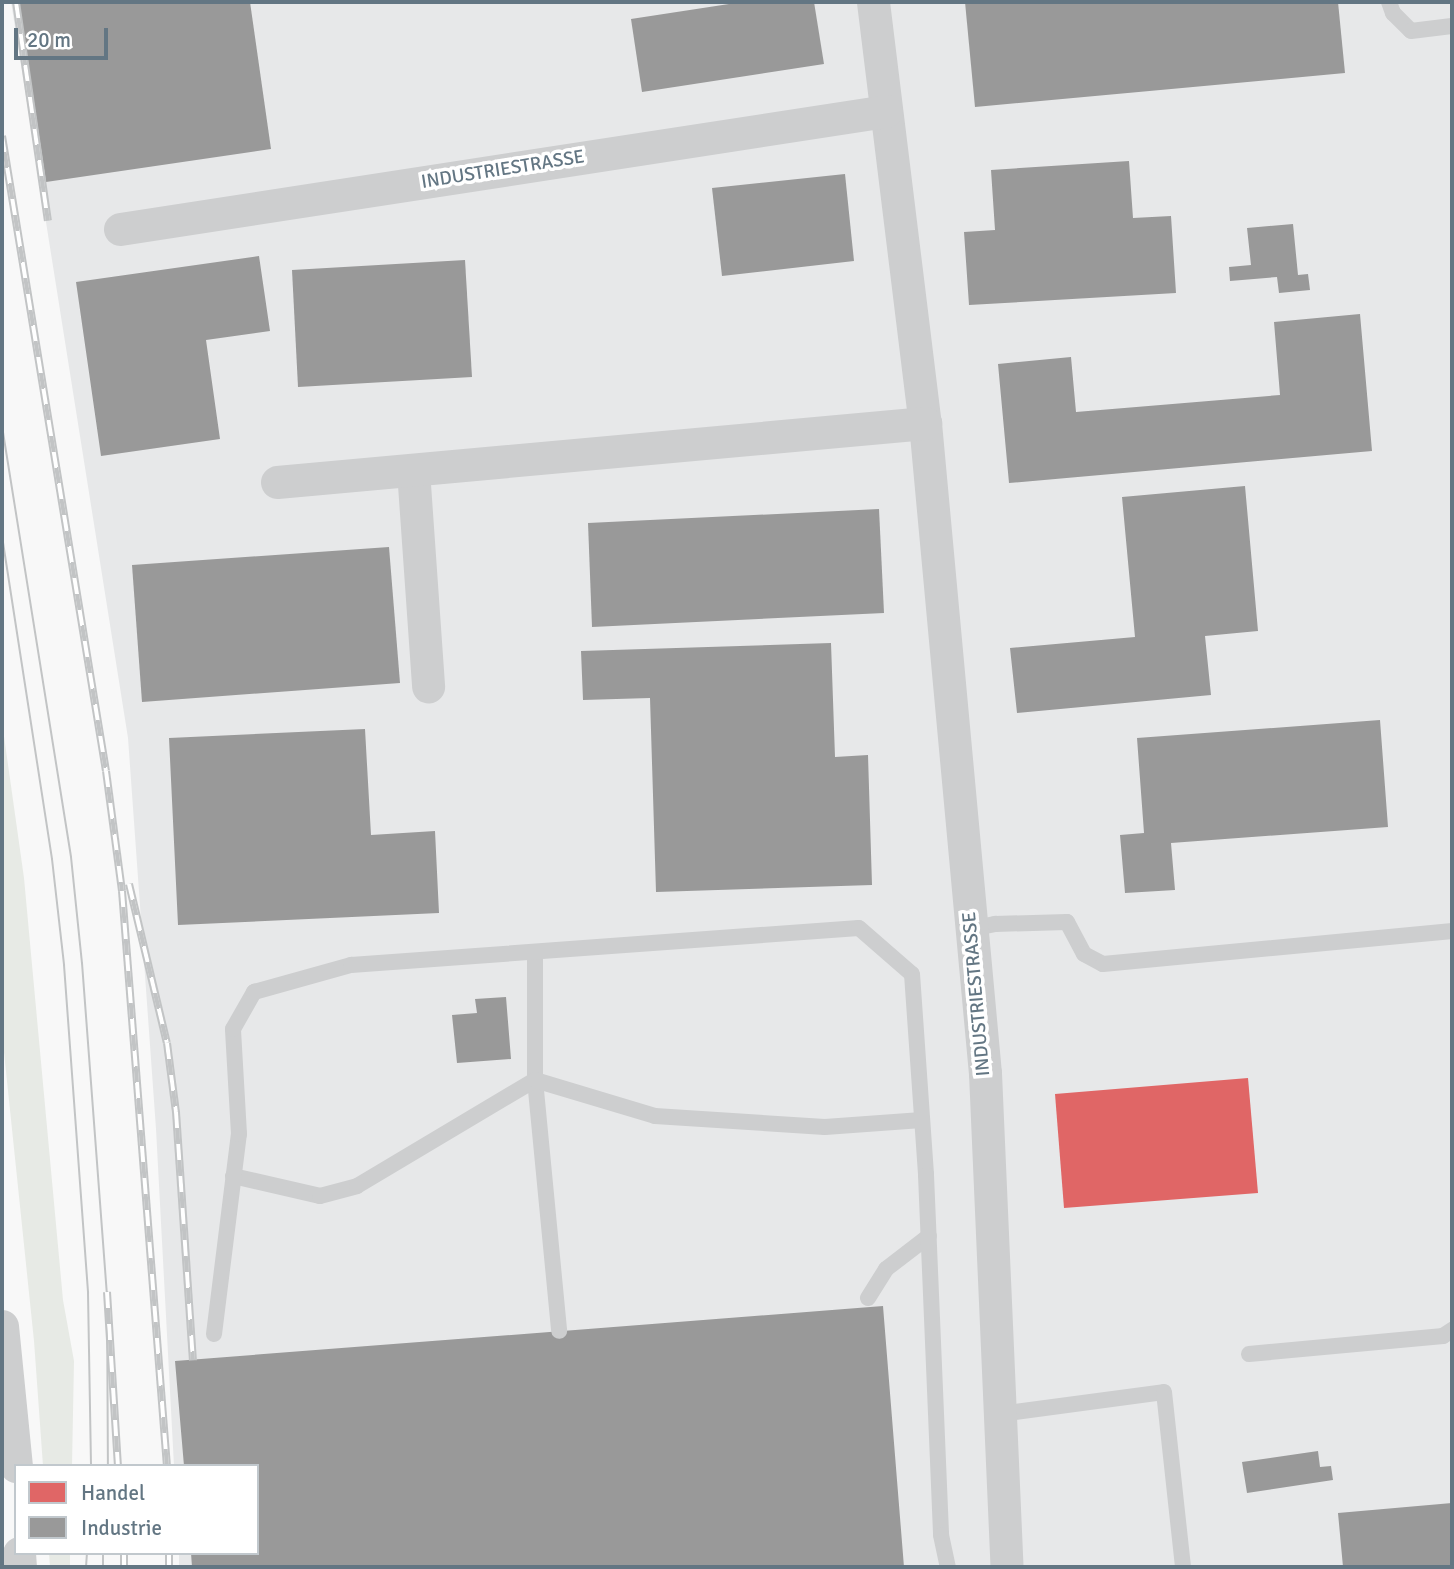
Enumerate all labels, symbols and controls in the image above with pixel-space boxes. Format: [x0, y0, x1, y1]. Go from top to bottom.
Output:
scale bar [18, 14, 112, 58]
text: 20 m [27, 27, 71, 53]
street label: INDUSTRIESTRASSE [420, 146, 586, 194]
street label: INDUSTRIESTRASSE [958, 911, 996, 1077]
legend [14, 1464, 259, 1555]
text: Handel [81, 1480, 145, 1506]
text: Industrie [81, 1515, 162, 1541]

